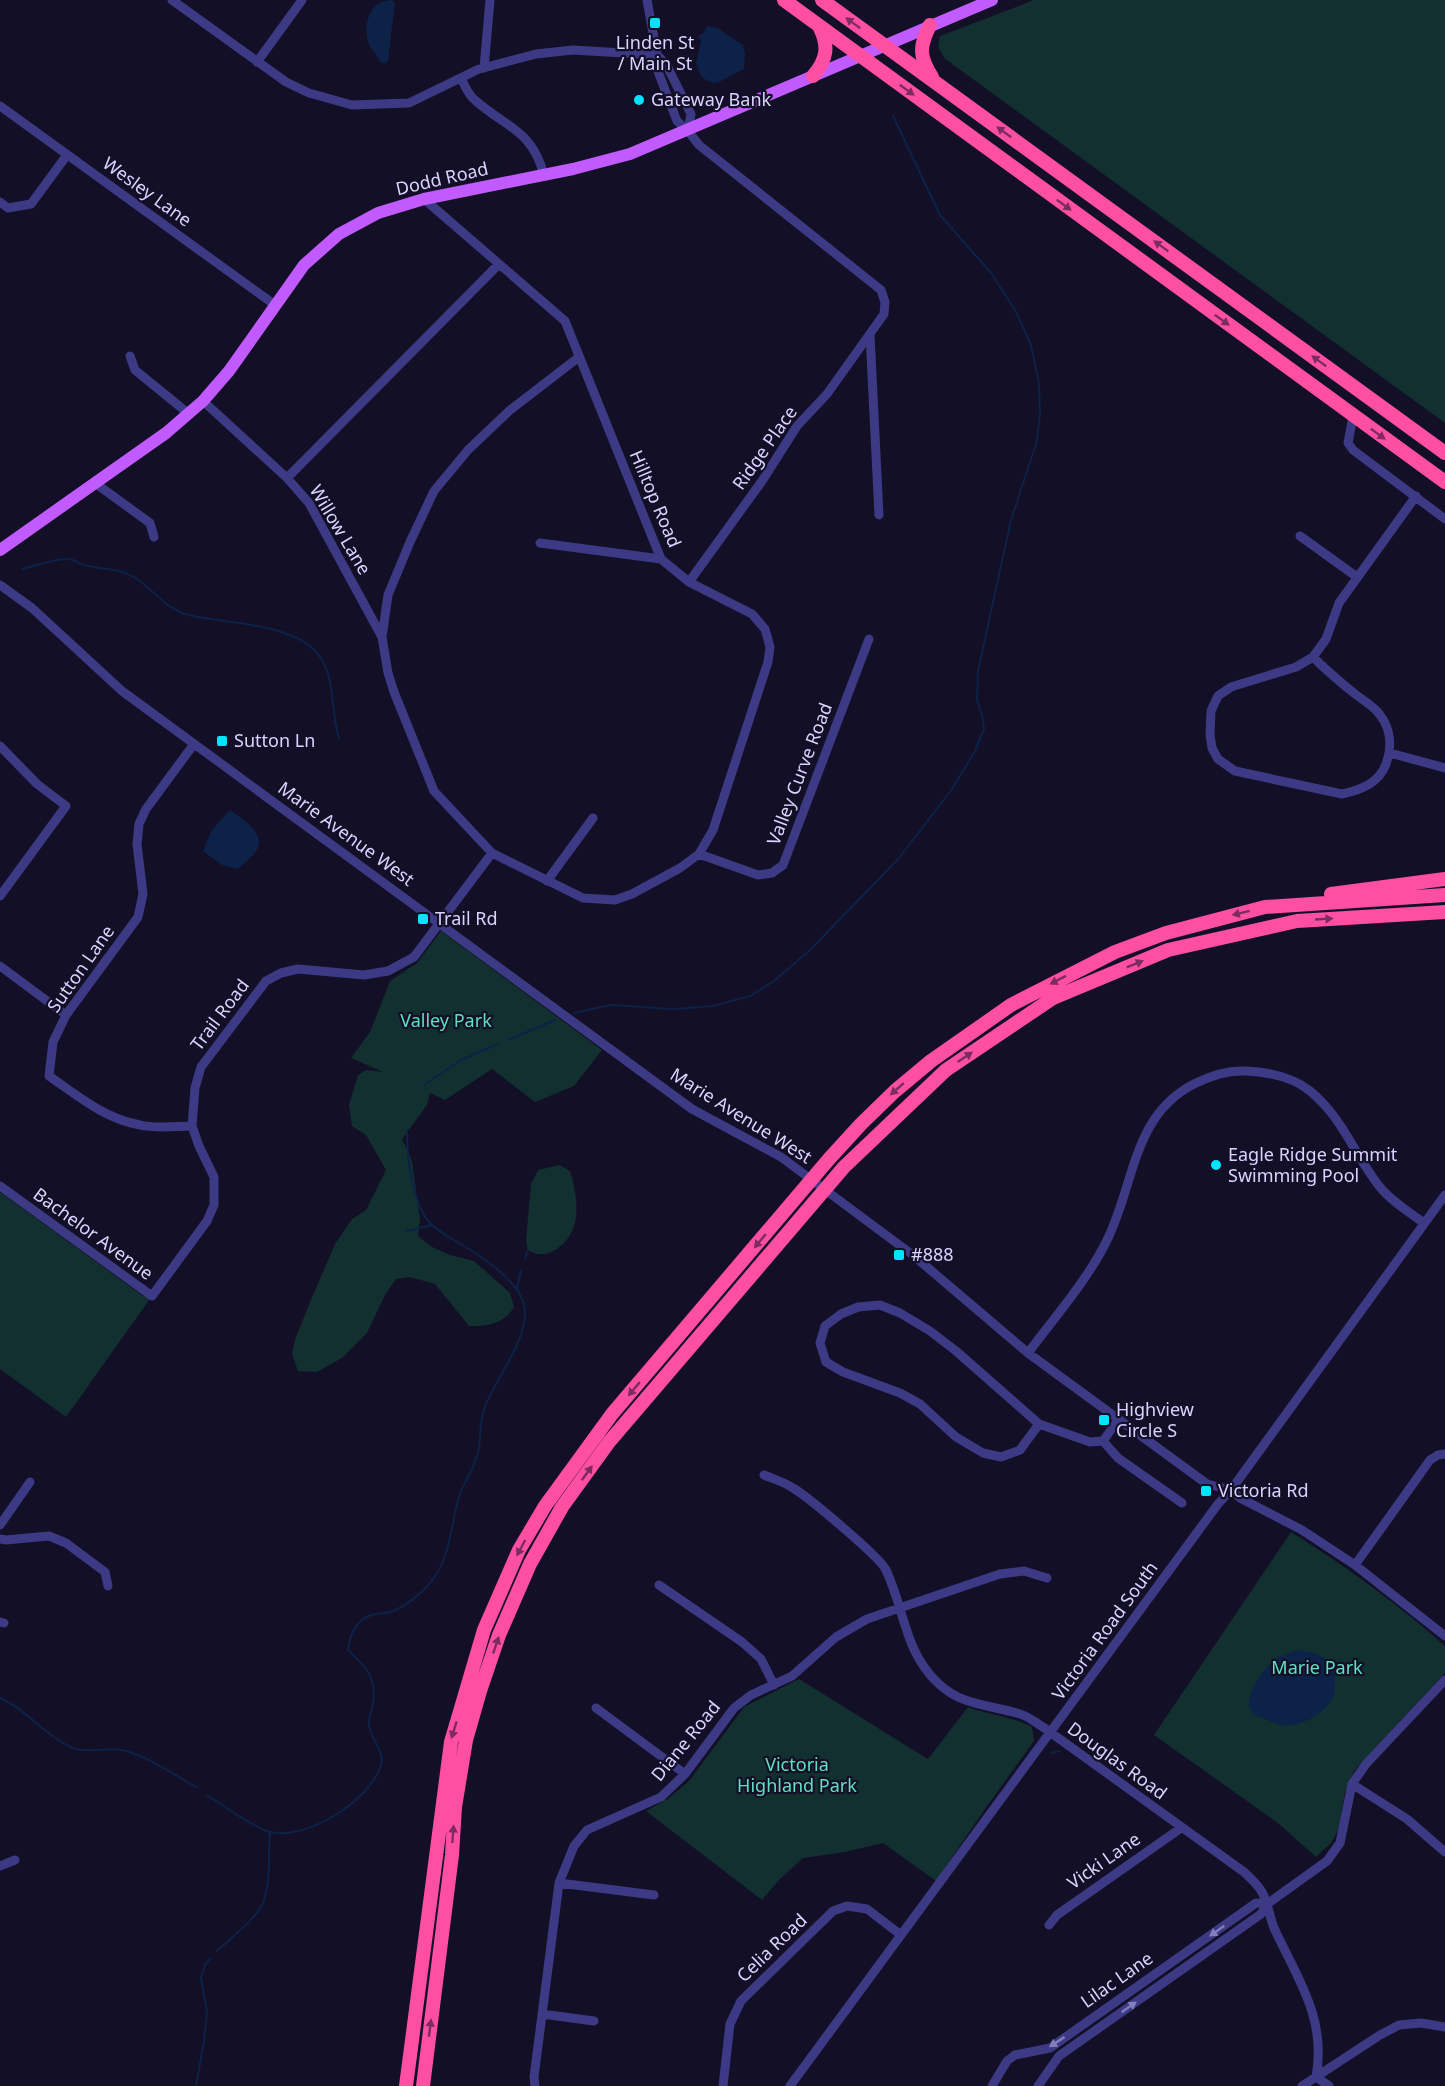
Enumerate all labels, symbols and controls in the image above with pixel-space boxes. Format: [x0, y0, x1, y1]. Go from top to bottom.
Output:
marker: Linden St / Main St [648, 16, 662, 30]
one-way arrow [846, 17, 861, 29]
place label: Linden St / Main St [616, 30, 695, 75]
one-way arrow [898, 84, 914, 96]
place label: Gateway Bank [651, 87, 772, 111]
marker: Gateway Bank [632, 93, 646, 107]
one-way arrow [996, 126, 1012, 138]
street label: Wesley Lane [98, 151, 197, 232]
street label: Dodd Road [393, 156, 490, 200]
one-way arrow [1056, 199, 1072, 211]
one-way arrow [1154, 241, 1169, 253]
one-way arrow [1213, 314, 1229, 326]
one-way arrow [1312, 355, 1328, 367]
street label: Ridge Place [726, 401, 802, 494]
one-way arrow [1369, 428, 1385, 440]
street label: Hilltop Road [625, 446, 687, 551]
street label: Willow Lane [305, 480, 377, 579]
street label: Valley Curve Road [761, 699, 837, 848]
place label: Sutton Ln [234, 728, 315, 752]
marker: Sutton Ln [215, 734, 229, 748]
street label: Marie Avenue West [274, 776, 420, 891]
place label: Trail Rd [435, 906, 498, 930]
one-way arrow [1231, 908, 1250, 918]
marker: Trail Rd [416, 912, 430, 926]
one-way arrow [1315, 915, 1334, 924]
street label: Sutton Lane [41, 920, 119, 1017]
one-way arrow [1126, 959, 1144, 968]
street label: Trail Road [184, 974, 254, 1055]
one-way arrow [1050, 976, 1067, 985]
park label: Valley Park [400, 1008, 492, 1032]
one-way arrow [957, 1052, 973, 1063]
street label: Marie Avenue West [666, 1062, 817, 1169]
one-way arrow [890, 1082, 905, 1096]
place label: Eagle Ridge Summit Swimming Pool [1228, 1142, 1398, 1187]
marker: Eagle Ridge Summit Swimming Pool [1209, 1158, 1223, 1172]
street label: Bachelor Avenue [29, 1182, 158, 1285]
one-way arrow [754, 1233, 767, 1248]
place label: #888 [911, 1242, 954, 1266]
marker: #888 [892, 1248, 906, 1262]
one-way arrow [627, 1381, 640, 1397]
place label: Highview Circle S [1116, 1397, 1194, 1442]
marker: Highview Circle S [1097, 1413, 1111, 1427]
one-way arrow [581, 1466, 593, 1482]
place label: Victoria Rd [1218, 1478, 1309, 1502]
marker: Victoria Rd [1199, 1484, 1213, 1498]
one-way arrow [516, 1540, 526, 1557]
street label: Victoria Road South [1046, 1556, 1163, 1705]
one-way arrow [491, 1636, 501, 1654]
park label: Marie Park [1271, 1655, 1363, 1679]
street label: Diane Road [645, 1695, 725, 1786]
street label: Douglas Road [1063, 1716, 1172, 1804]
one-way arrow [449, 1722, 458, 1740]
park label: Victoria Highland Park [737, 1752, 857, 1797]
one-way arrow [449, 1825, 458, 1844]
street label: Vicki Lane [1062, 1826, 1145, 1894]
street label: Celia Road [731, 1908, 812, 1987]
one-way arrow [1209, 1925, 1225, 1936]
street label: Lilac Lane [1076, 1946, 1157, 2013]
one-way arrow [1120, 2001, 1136, 2013]
one-way arrow [426, 2018, 435, 2037]
one-way arrow [1049, 2036, 1065, 2047]

